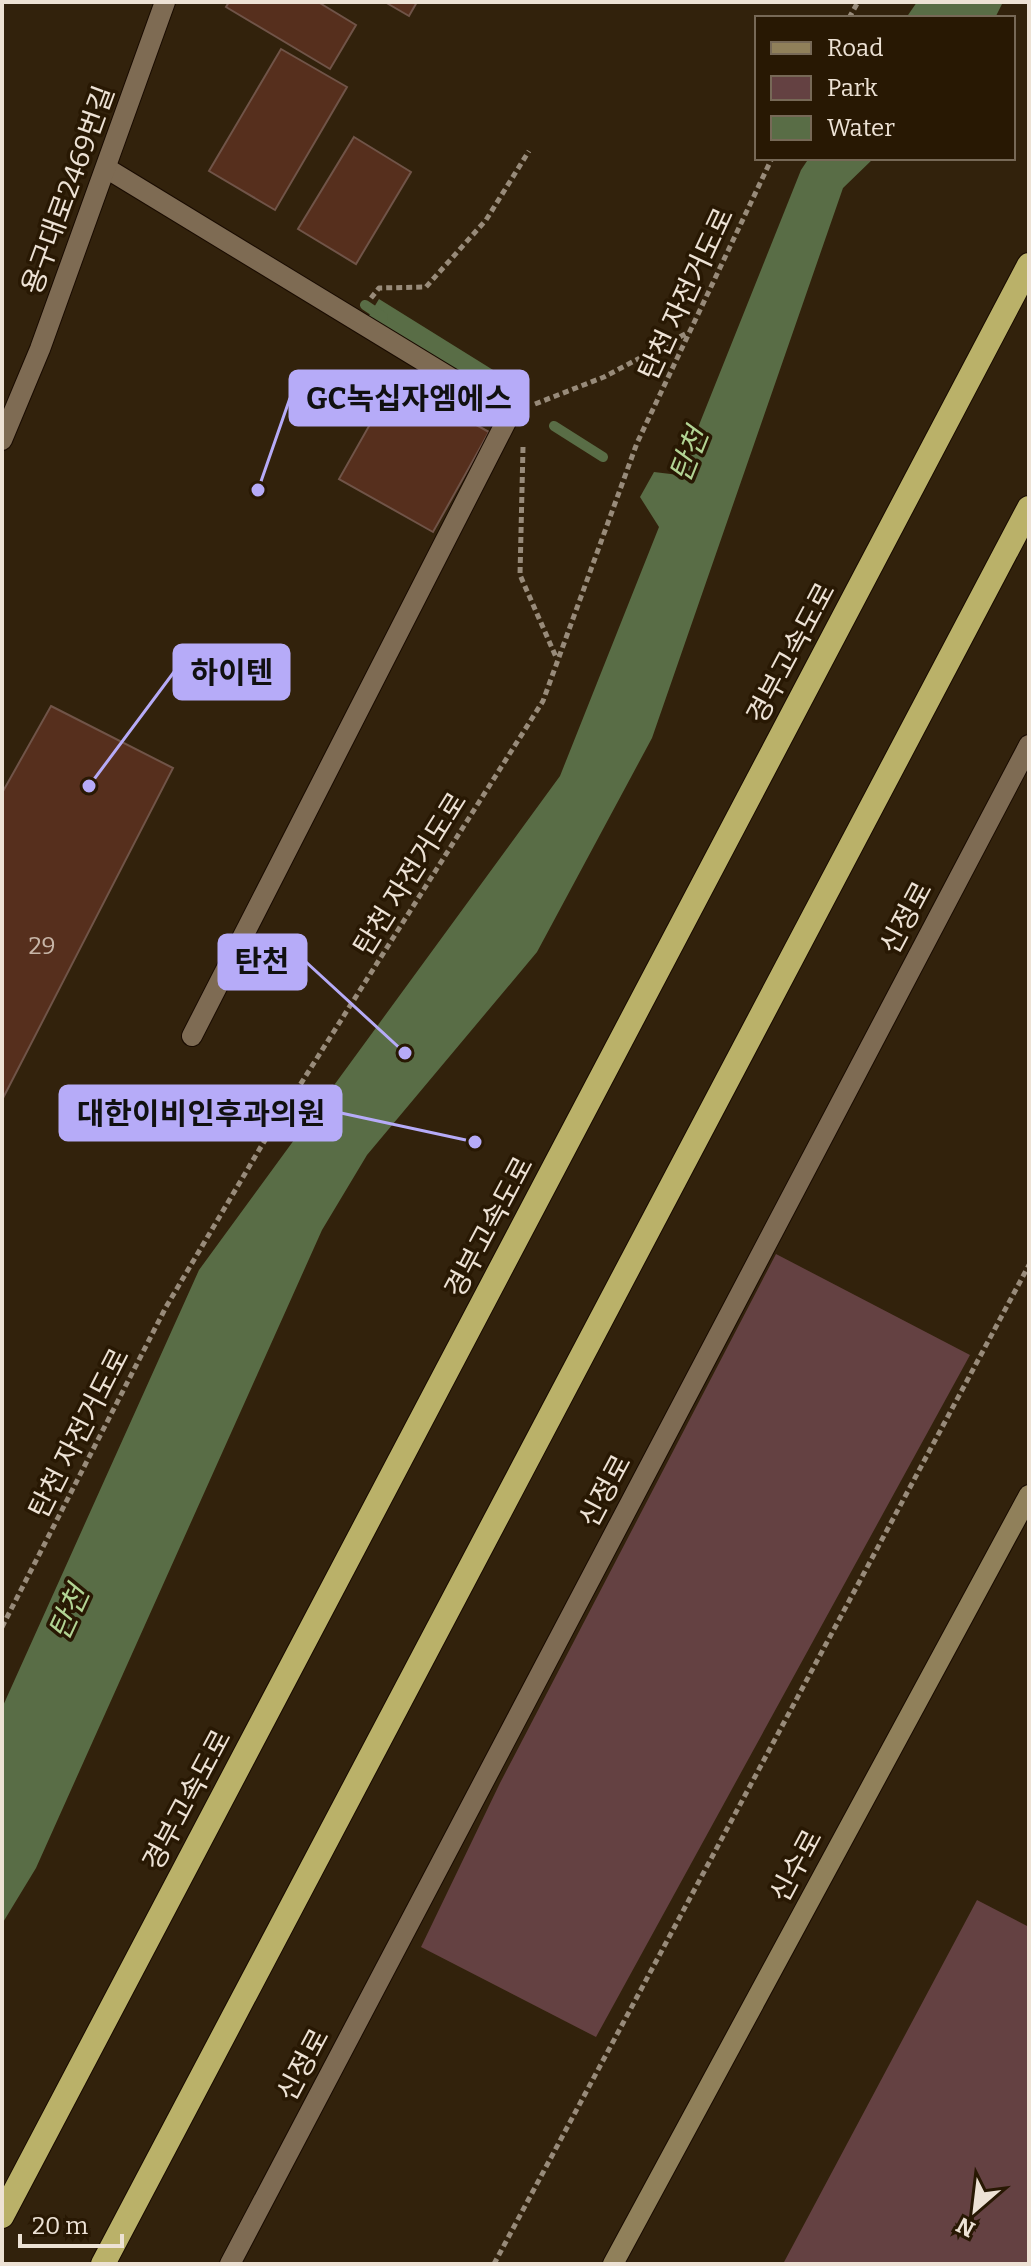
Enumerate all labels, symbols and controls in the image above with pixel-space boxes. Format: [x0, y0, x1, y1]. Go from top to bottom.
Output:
legend [755, 16, 1015, 160]
text: Road [827, 34, 883, 62]
text: Park [827, 74, 878, 102]
street label: 용구대로2469번길 [15, 81, 121, 299]
text: Water [827, 114, 895, 142]
street label: 탄천 자전거도로 [632, 203, 740, 385]
callout: GC녹십자엠에스 [290, 371, 528, 425]
text: GC녹십자엠에스 [306, 381, 512, 417]
water label: 탄천 [662, 420, 717, 487]
street label: 경부고속도로 [740, 577, 842, 729]
callout: 하이텐 [174, 645, 289, 699]
text: 하이텐 [191, 655, 273, 691]
street label: 탄천 자전거도로 [347, 786, 473, 962]
street label: 신정로 [873, 876, 939, 960]
house number: 29 [28, 932, 56, 960]
callout: 탄천 [219, 935, 306, 989]
text: 탄천 [234, 944, 290, 980]
callout: 대한이비인후과의원 [60, 1086, 341, 1140]
text: 대한이비인후과의원 [77, 1096, 325, 1132]
street label: 경부고속도로 [438, 1151, 540, 1303]
street label: 탄천 자전거도로 [22, 1343, 136, 1523]
street label: 신정로 [572, 1449, 638, 1533]
water label: 탄천 [41, 1577, 98, 1646]
street label: 경부고속도로 [136, 1724, 238, 1876]
street label: 신수로 [763, 1824, 829, 1908]
street label: 신정로 [270, 2023, 336, 2107]
north arrow [935, 2170, 1015, 2250]
scale bar [20, 2198, 122, 2248]
text: N [952, 2211, 980, 2243]
text: 20 m [32, 2212, 88, 2240]

